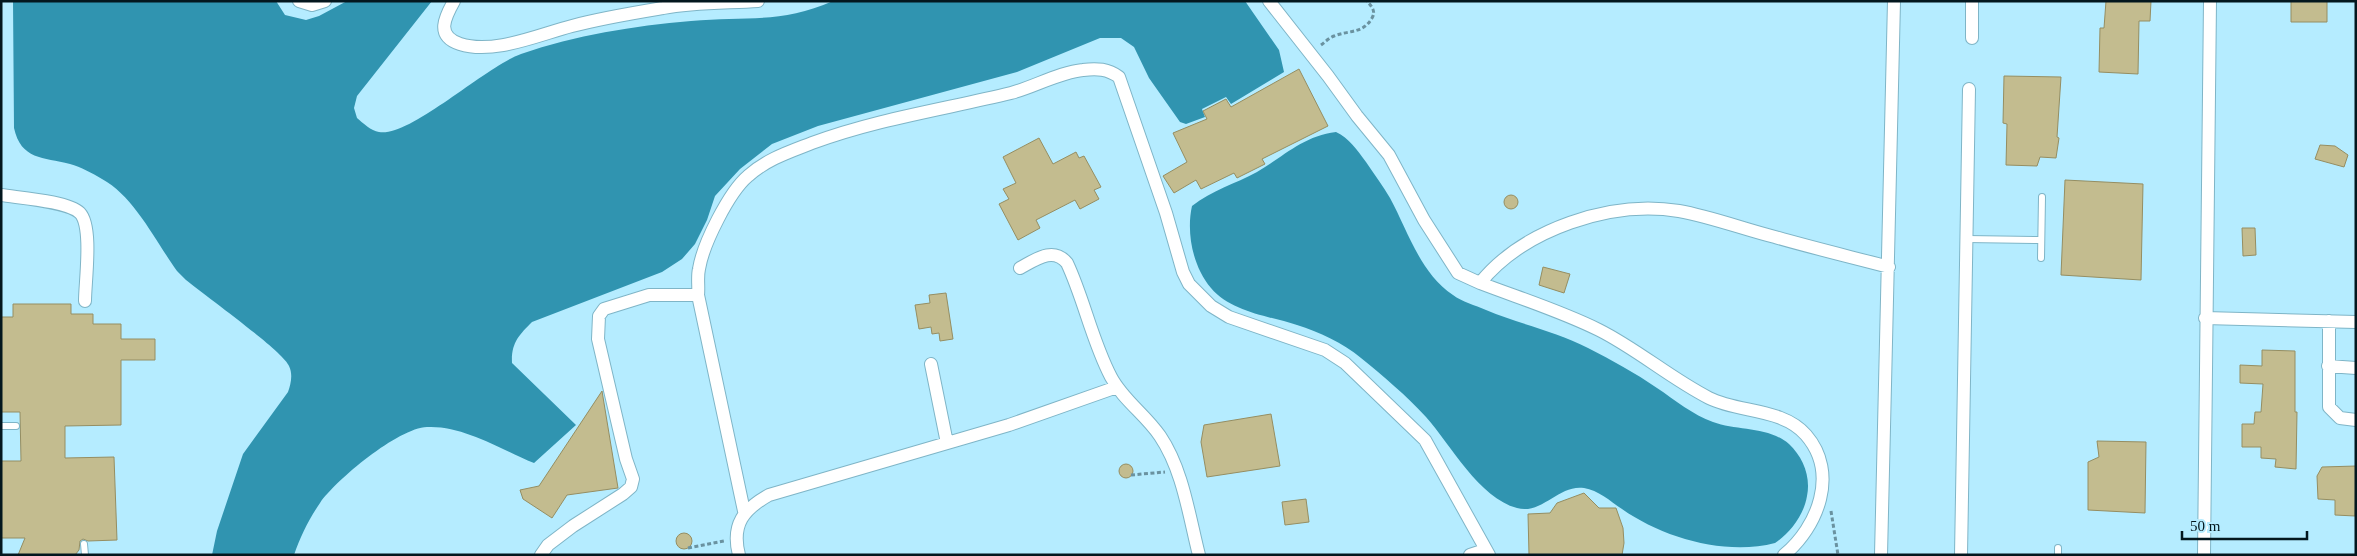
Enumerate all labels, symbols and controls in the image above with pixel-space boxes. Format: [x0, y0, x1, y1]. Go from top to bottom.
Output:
scale bar [2182, 508, 2307, 540]
text: 50 m [2190, 518, 2221, 534]

